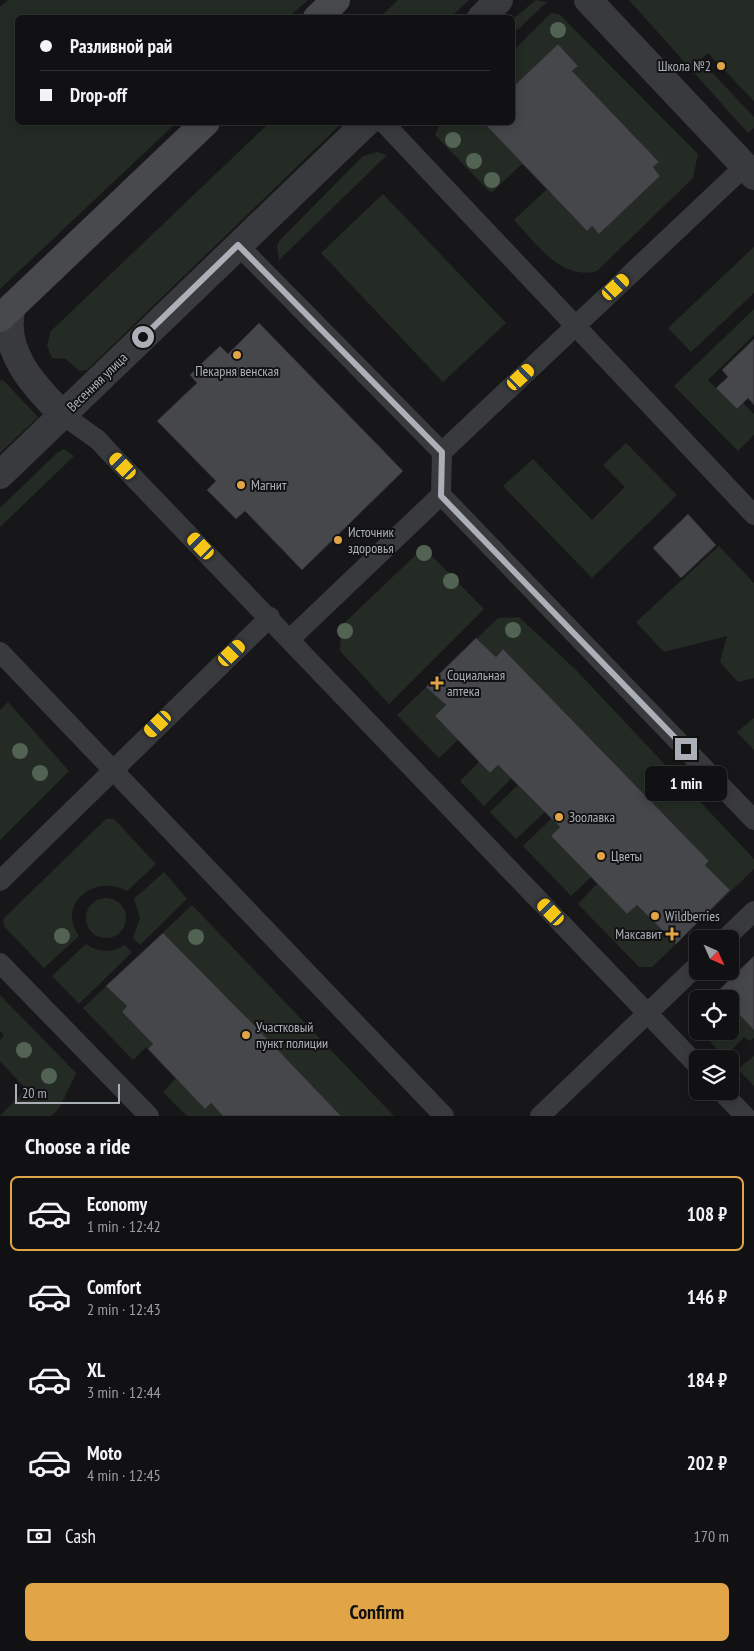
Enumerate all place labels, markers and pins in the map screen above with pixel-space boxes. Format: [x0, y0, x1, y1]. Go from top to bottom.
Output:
place label: Школа №2 [658, 57, 711, 75]
marker: Школа №2 [715, 60, 727, 72]
marker: Пекарня венская [231, 349, 243, 361]
place label: Пекарня венская [195, 362, 279, 380]
place label: Магнит [251, 476, 287, 494]
marker: Магнит [235, 479, 247, 491]
place label: Источник здоровья [348, 523, 395, 557]
marker: Источник здоровья [332, 534, 344, 546]
place label: Социальная аптека [447, 666, 505, 700]
marker: Социальная аптека [431, 677, 443, 689]
place label: Зоолавка [569, 808, 615, 826]
marker: Зоолавка [553, 811, 565, 823]
place label: Цветы [611, 847, 642, 865]
marker: Цветы [595, 850, 607, 862]
place label: Wildberries [665, 907, 720, 925]
marker: Wildberries [649, 910, 661, 922]
place label: Максавит [615, 925, 663, 943]
marker: Максавит [666, 928, 678, 940]
place label: Участковый пункт полиции [256, 1018, 328, 1052]
marker: Участковый пункт полиции [240, 1029, 252, 1041]

